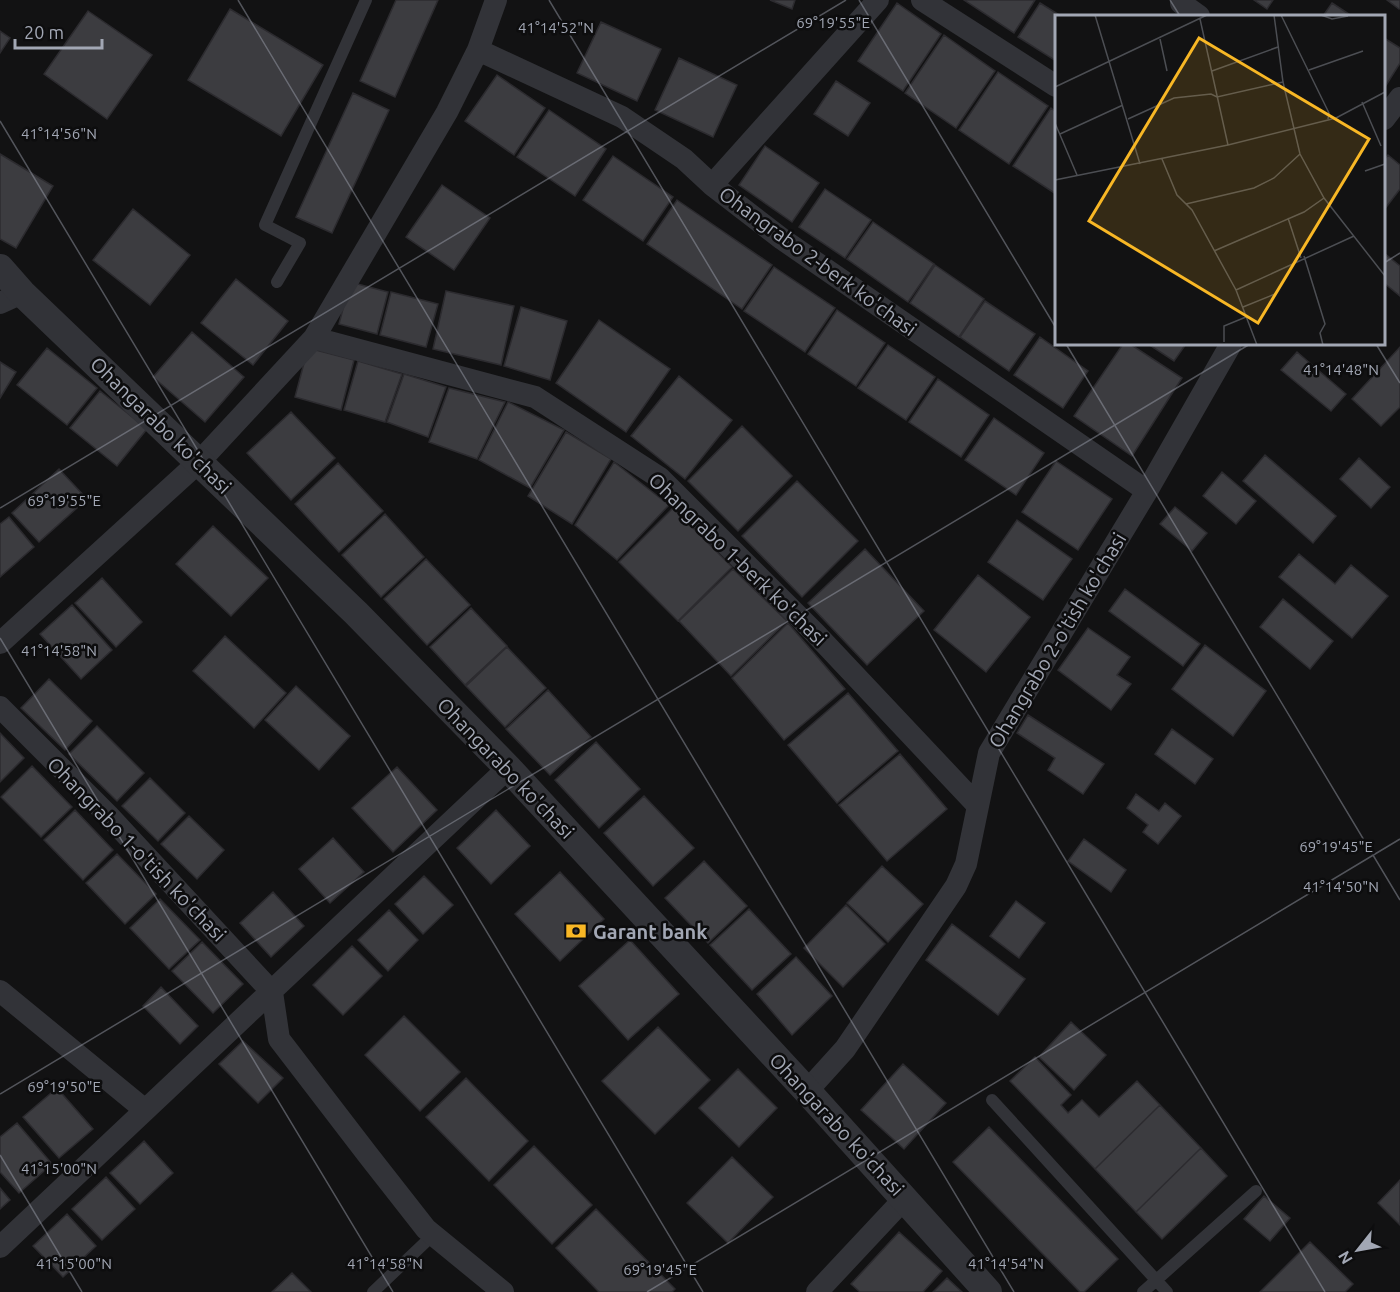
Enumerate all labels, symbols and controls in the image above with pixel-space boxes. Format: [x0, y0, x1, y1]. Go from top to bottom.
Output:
scale bar [15, 12, 102, 50]
text: 69°19'55"E [796, 14, 870, 31]
inset map [1055, 15, 1385, 345]
text: 41°14'52"N [518, 19, 594, 36]
text: 20 m [24, 22, 64, 42]
text: 41°14'56"N [21, 125, 97, 142]
street label: Ohangrabo 2-berk ko'chasi [715, 182, 921, 340]
street label: Ohangarabo ko'chasi [86, 352, 236, 498]
text: 41°14'48"N [1303, 361, 1379, 378]
street label: Ohangrabo 1-berk ko'chasi [644, 468, 832, 650]
text: 69°19'55"E [27, 492, 101, 509]
street label: Ohangrabo 2-o'tish ko'chasi [984, 528, 1130, 752]
text: 41°14'58"N [21, 642, 97, 659]
street label: Ohangarabo ko'chasi [433, 693, 579, 843]
street label: Ohangrabo 1-o'tish ko'chasi [43, 752, 231, 946]
text: 69°19'45"E [1299, 838, 1373, 855]
text: 41°14'50"N [1303, 878, 1379, 895]
bank icon: Garant bank [564, 919, 588, 943]
place label: Garant bank [593, 920, 707, 943]
street label: Ohangarabo ko'chasi [765, 1048, 909, 1200]
text: 69°19'50"E [27, 1078, 101, 1095]
text: 41°15'00"N [21, 1160, 97, 1177]
north arrow [1328, 1220, 1388, 1280]
text: N [1334, 1248, 1356, 1267]
text: 41°15'00"N [36, 1255, 112, 1272]
text: 41°14'58"N [347, 1255, 423, 1272]
text: 41°14'54"N [968, 1255, 1044, 1272]
text: 69°19'45"E [623, 1261, 697, 1278]

